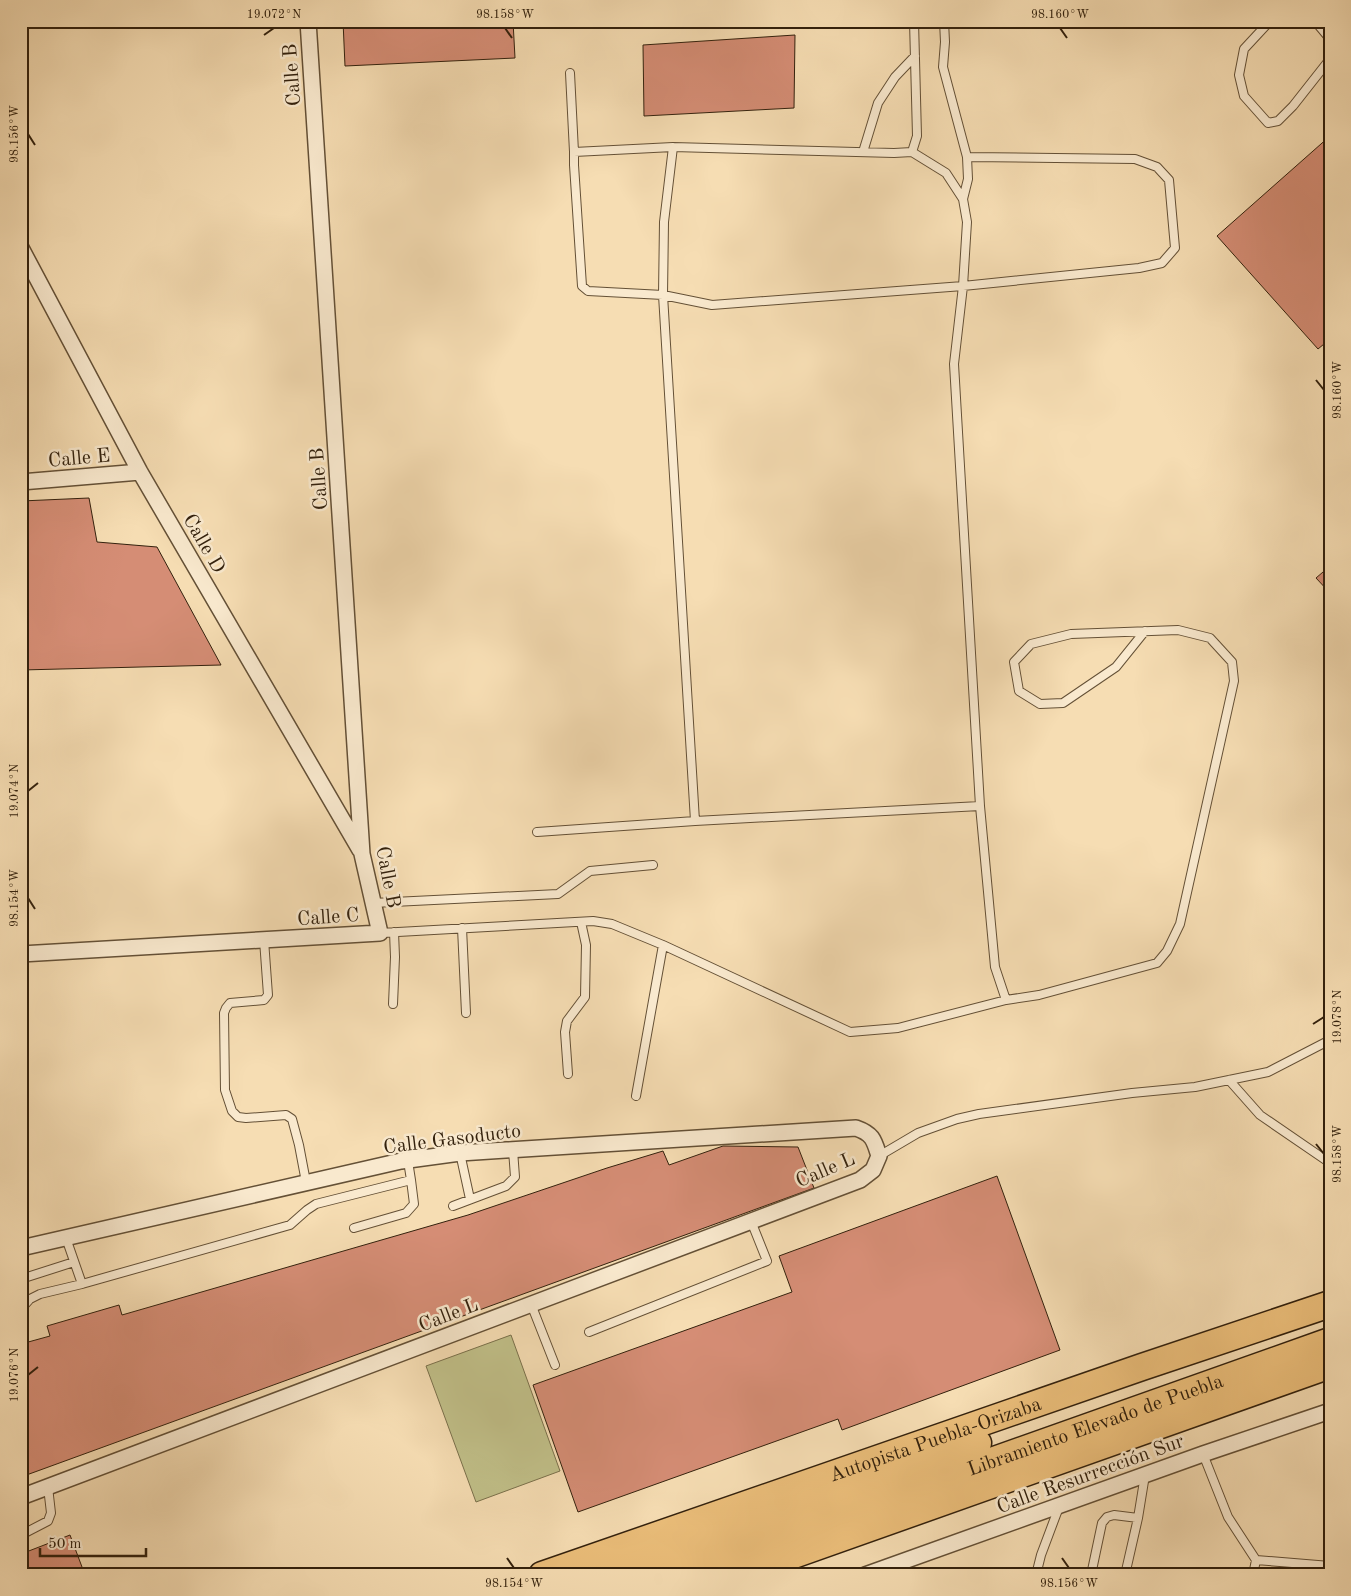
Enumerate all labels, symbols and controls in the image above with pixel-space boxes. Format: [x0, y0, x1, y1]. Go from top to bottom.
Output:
text: 98.158°W [476, 8, 534, 21]
text: 19.072°N [247, 9, 301, 21]
text: 98.160°W [1031, 9, 1089, 21]
street label: Calle B [281, 43, 305, 107]
text: 98.156°W [8, 105, 21, 163]
text: 98.160°W [1332, 361, 1344, 419]
street label: Calle E [47, 446, 111, 472]
street label: Calle B [308, 447, 332, 511]
street label: Calle D [178, 511, 228, 577]
text: 19.074°N [9, 764, 21, 818]
street label: Calle B [371, 845, 403, 910]
text: 98.154°W [8, 869, 21, 927]
street label: Calle C [296, 906, 360, 930]
text: 19.078°N [1332, 990, 1344, 1044]
street label: Calle Gasoducto [382, 1122, 522, 1158]
text: 98.158°W [1331, 1125, 1344, 1183]
street label: Calle L [793, 1149, 858, 1192]
street label: Calle L [416, 1295, 481, 1336]
text: 19.076°N [9, 1348, 21, 1402]
street label: Libramiento Elevado de Puebla [965, 1372, 1226, 1481]
street label: Autopista Puebla-Orizaba [827, 1395, 1044, 1487]
street label: Calle Resurrección Sur [994, 1432, 1187, 1518]
scale bar [40, 1526, 146, 1558]
text: 50 m [48, 1537, 82, 1552]
text: 98.154°W [485, 1577, 543, 1590]
text: 98.156°W [1040, 1577, 1098, 1590]

